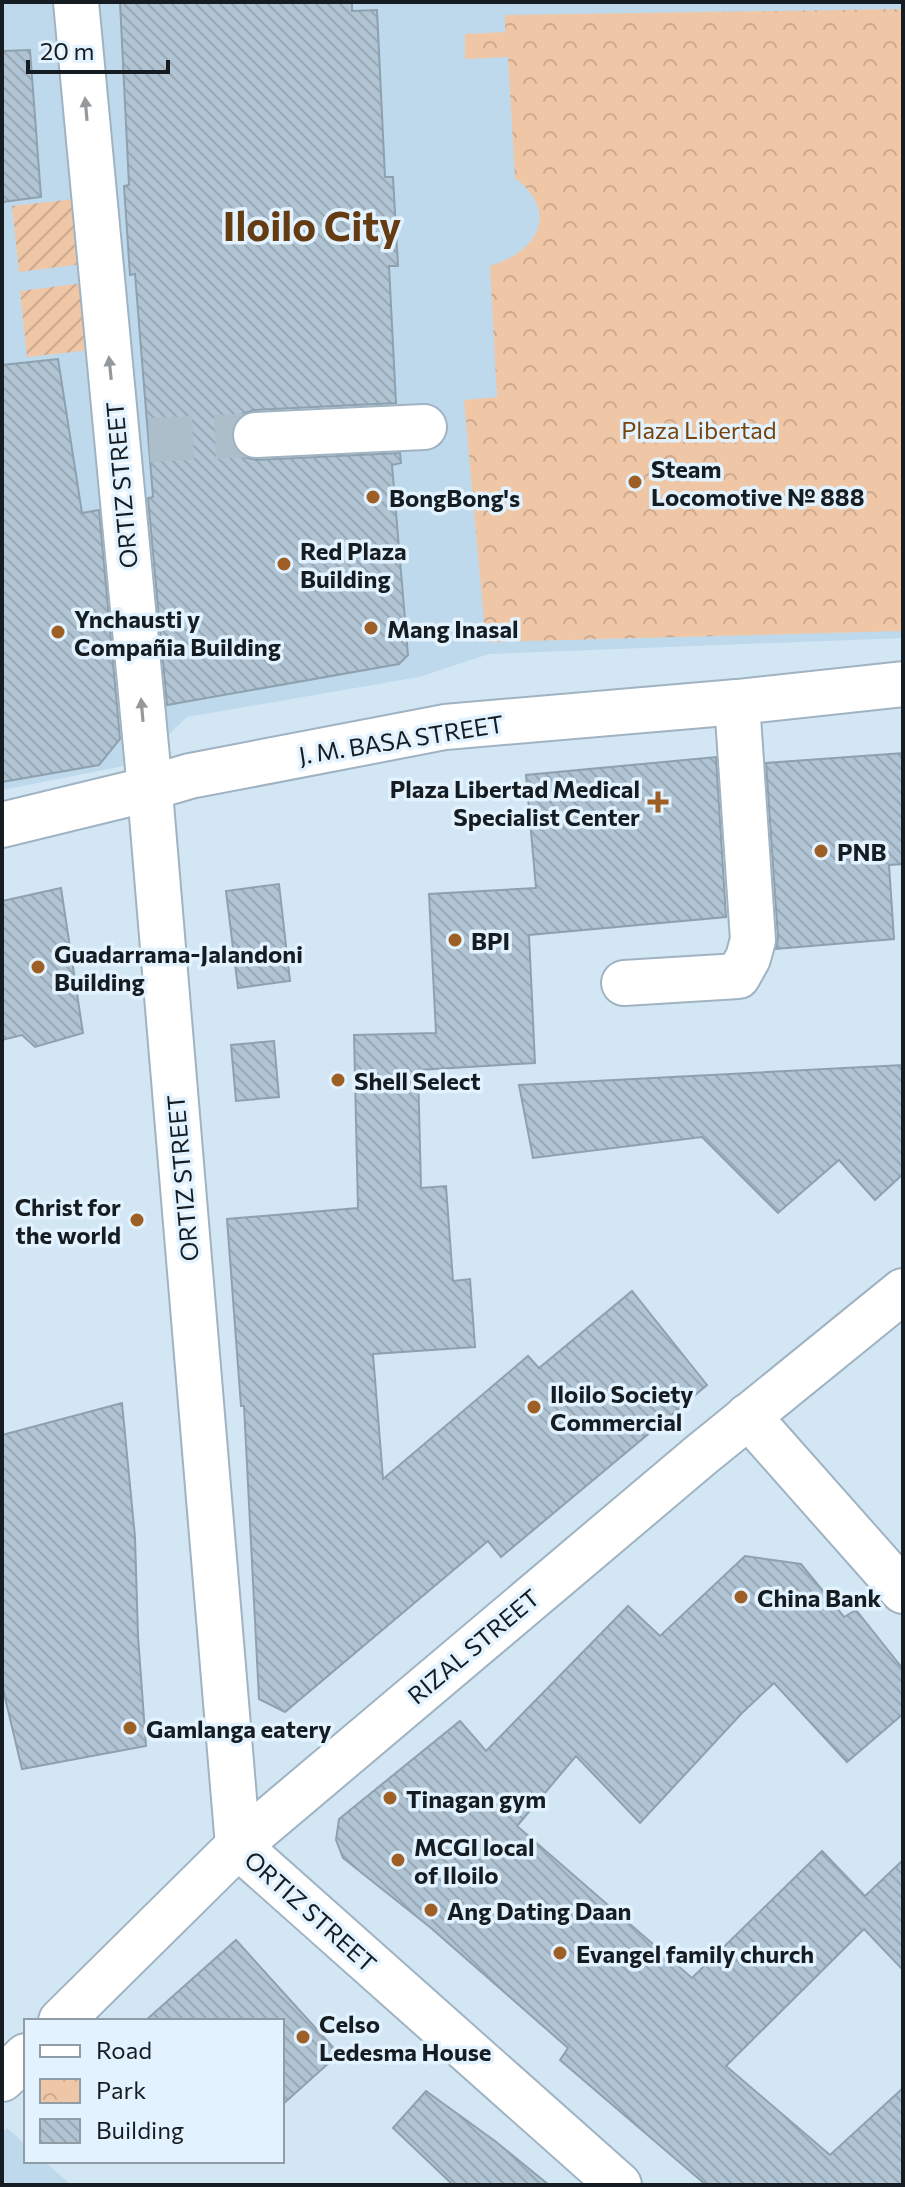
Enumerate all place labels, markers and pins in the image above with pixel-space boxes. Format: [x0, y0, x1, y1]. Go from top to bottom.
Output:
place label: Steam Locomotive № 888 [651, 454, 865, 511]
marker: Steam Locomotive № 888 [626, 473, 644, 491]
place label: BongBong's [389, 483, 520, 512]
marker: BongBong's [364, 488, 382, 506]
place label: Red Plaza Building [300, 536, 407, 593]
marker: Red Plaza Building [275, 555, 293, 573]
place label: Ynchausti y Compañia Building [74, 604, 281, 661]
place label: Mang Inasal [387, 614, 519, 643]
marker: Mang Inasal [362, 619, 380, 637]
marker: Ynchausti y Compañia Building [49, 623, 67, 641]
place label: Plaza Libertad Medical Specialist Center [390, 774, 640, 831]
marker: Plaza Libertad Medical Specialist Center [647, 791, 669, 813]
place label: PNB [837, 837, 887, 866]
marker: PNB [812, 842, 830, 860]
place label: BPI [471, 926, 510, 955]
marker: BPI [446, 931, 464, 949]
place label: Guadarrama-Jalandoni Building [54, 939, 303, 996]
marker: Guadarrama-Jalandoni Building [29, 958, 47, 976]
place label: Shell Select [354, 1066, 481, 1095]
marker: Shell Select [329, 1071, 347, 1089]
place label: Christ for the world [15, 1192, 121, 1249]
marker: Christ for the world [128, 1211, 146, 1229]
place label: Iloilo Society Commercial [550, 1379, 694, 1436]
marker: Iloilo Society Commercial [525, 1398, 543, 1416]
place label: China Bank [757, 1583, 882, 1612]
marker: China Bank [732, 1588, 750, 1606]
place label: Gamlanga eatery [146, 1714, 332, 1743]
marker: Gamlanga eatery [121, 1719, 139, 1737]
place label: Tinagan gym [406, 1784, 546, 1813]
marker: Tinagan gym [381, 1789, 399, 1807]
place label: MCGI local of Iloilo [414, 1832, 534, 1889]
marker: MCGI local of Iloilo [389, 1851, 407, 1869]
place label: Ang Dating Daan [447, 1896, 631, 1925]
marker: Ang Dating Daan [422, 1901, 440, 1919]
place label: Evangel family church [576, 1939, 814, 1968]
marker: Evangel family church [551, 1944, 569, 1962]
place label: Celso Ledesma House [319, 2009, 491, 2066]
marker: Celso Ledesma House [294, 2028, 312, 2046]

